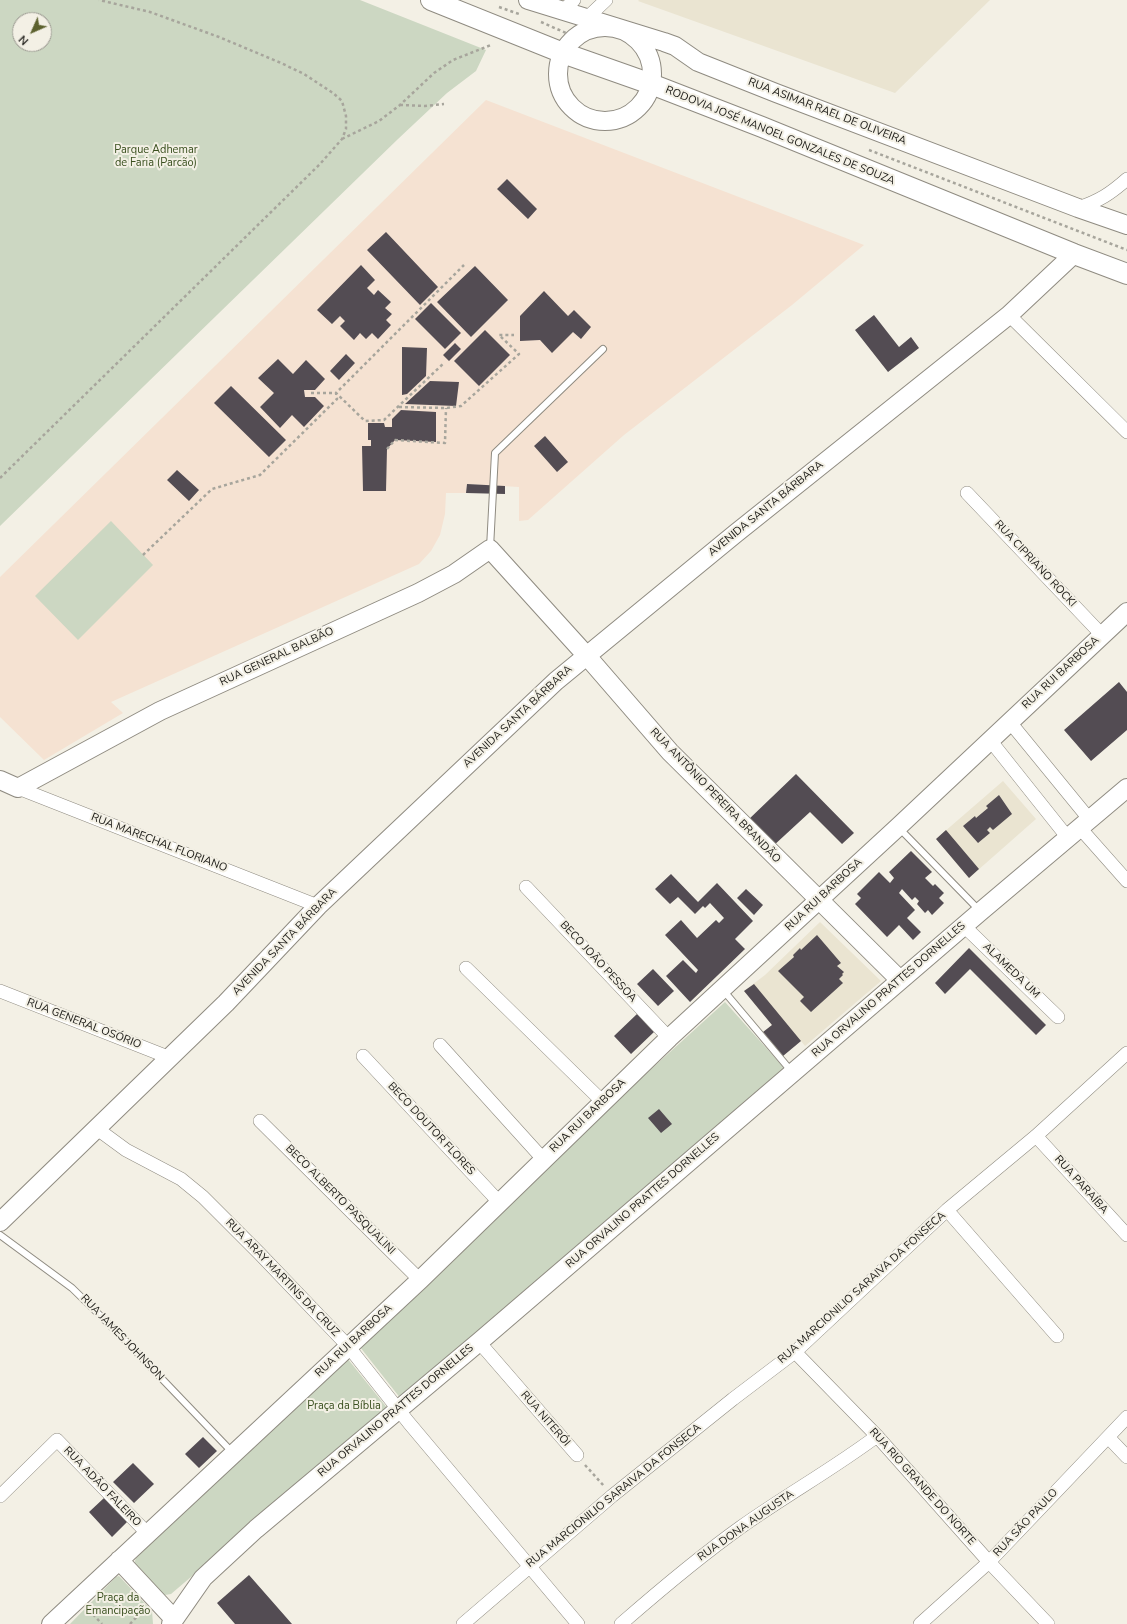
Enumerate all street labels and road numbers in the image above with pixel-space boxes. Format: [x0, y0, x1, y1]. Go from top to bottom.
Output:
street label: RUA ASIMAR RAEL DE OLIVEIRA [746, 76, 908, 148]
street label: RODOVIA JOSÉ MANOEL GONZALES DE SOUZA [663, 84, 897, 188]
street label: AVENIDA SANTA BÁRBARA [706, 459, 826, 559]
street label: RUA CIPRIANO ROCKI [991, 518, 1079, 610]
street label: RUA GENERAL BALBÃO [218, 625, 336, 689]
street label: RUA RUI BARBOSA [1020, 634, 1102, 712]
street label: AVENIDA SANTA BÁRBARA [461, 663, 575, 771]
street label: RUA ANTÔNIO PEREIRA BRANDÃO [647, 726, 783, 866]
street label: RUA MARECHAL FLORIANO [89, 811, 229, 875]
street label: RUA RUI BARBOSA [783, 856, 865, 934]
street label: AVENIDA SANTA BÁRBARA [230, 886, 340, 998]
street label: BECO JOÃO PESSOA [557, 919, 639, 1005]
street label: RUA ORVALINO PRATTES DORNELLES [810, 920, 968, 1060]
street label: ALAMEDA UM [980, 941, 1042, 1001]
street label: RUA GENERAL OSÓRIO [25, 996, 143, 1052]
street label: RUA RUI BARBOSA [547, 1076, 629, 1156]
street label: BECO DOUTOR FLORES [385, 1080, 477, 1178]
street label: RUA ORVALINO PRATTES DORNELLES [564, 1131, 722, 1271]
street label: BECO ALBERTO PASQUALINI [282, 1142, 398, 1258]
street label: RUA PARAÍBA [1051, 1153, 1111, 1217]
street label: RUA MARCIONILIO SARAIVA DA FONSECA [776, 1209, 948, 1367]
street label: RUA ARAY MARTINS DA CRUZ [222, 1217, 342, 1339]
street label: RUA JAMES JOHNSON [77, 1292, 167, 1384]
street label: RUA RUI BARBOSA [313, 1302, 395, 1380]
street label: RUA ORVALINO PRATTES DORNELLES [315, 1342, 477, 1480]
street label: RUA NITERÓI [517, 1389, 573, 1449]
street label: RUA MARCIONILIO SARAIVA DA FONSECA [524, 1421, 704, 1571]
street label: RUA RIO GRANDE DO NORTE [866, 1426, 978, 1548]
street label: RUA ADÃO FALEIRO [61, 1444, 143, 1530]
street label: RUA SÃO PAULO [991, 1486, 1061, 1560]
street label: RUA DONA AUGUSTA [695, 1488, 797, 1564]

